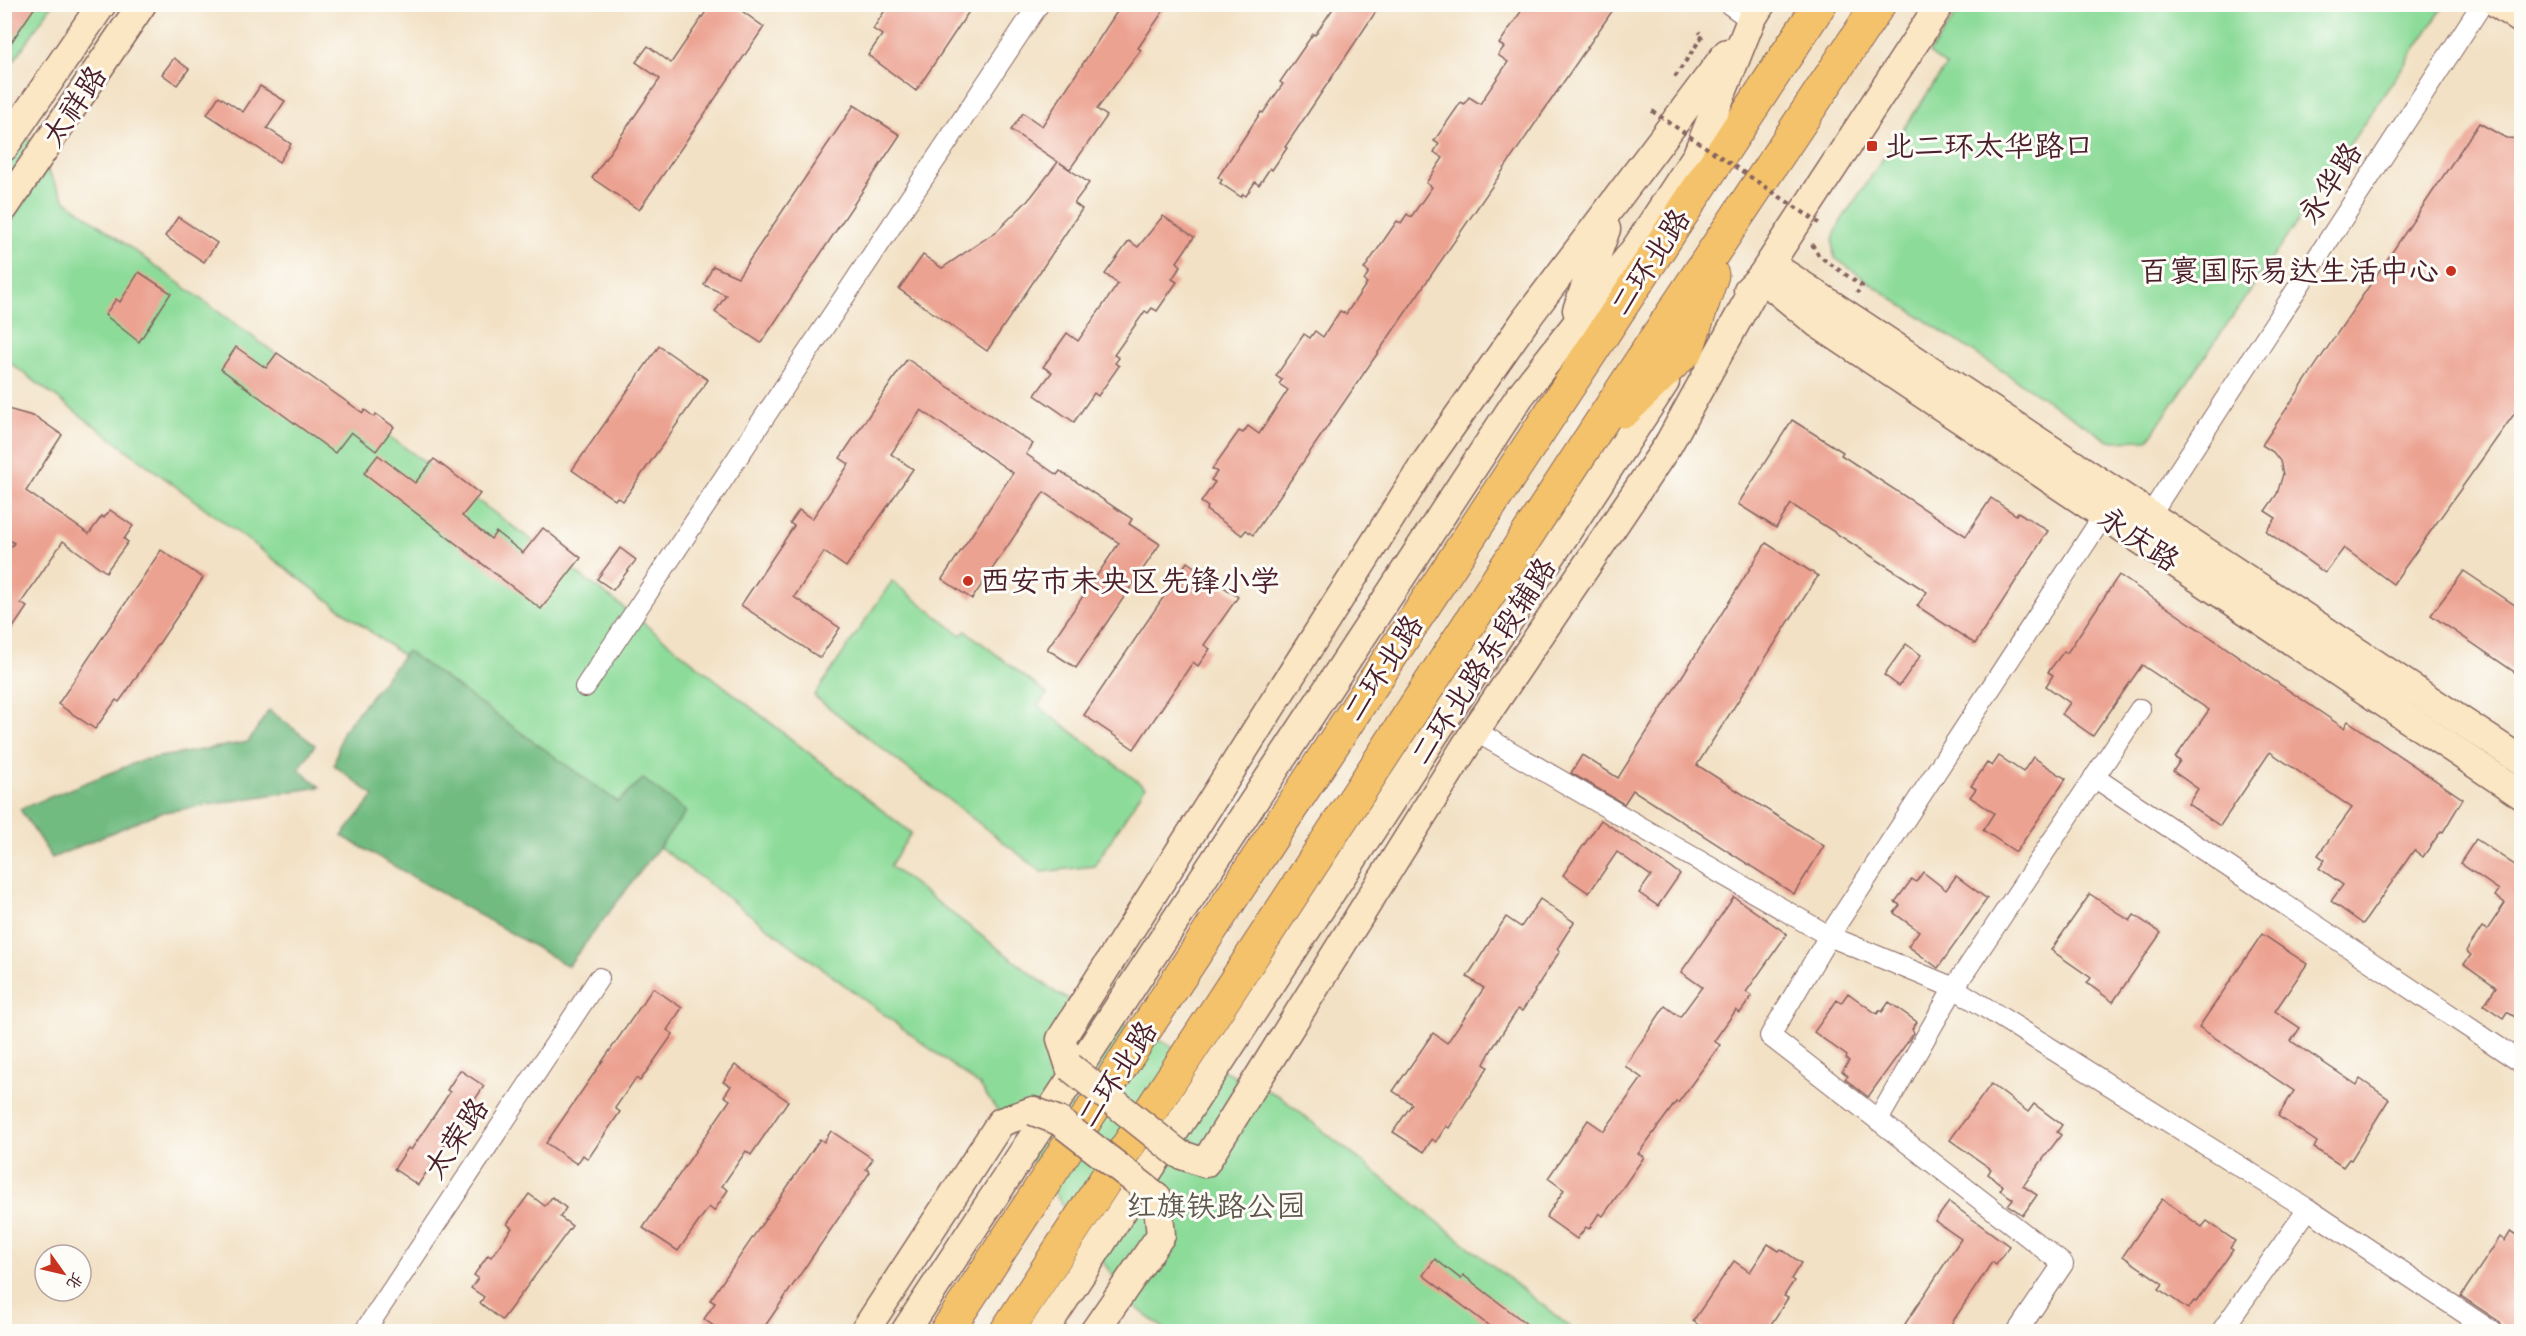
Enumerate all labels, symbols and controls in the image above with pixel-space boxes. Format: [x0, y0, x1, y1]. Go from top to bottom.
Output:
street label: 太祥路 [33, 58, 115, 154]
place label: 北二环太华路口 [1884, 127, 2094, 165]
street label: 永华路 [2290, 135, 2370, 231]
marker: 北二环太华路口 [1865, 139, 1879, 153]
street label: 二环北路 [1601, 201, 1699, 323]
place label: 百寰国际易达生活中心 [2139, 252, 2439, 290]
marker: 百寰国际易达生活中心 [2444, 264, 2458, 278]
street label: 永庆路 [2091, 498, 2187, 580]
street label: 二环北路东段辅路 [1402, 550, 1564, 772]
place label: 西安市未央区先锋小学 [980, 562, 1280, 600]
marker: 西安市未央区先锋小学 [961, 574, 975, 588]
street label: 二环北路 [1334, 607, 1432, 729]
street label: 二环北路 [1068, 1013, 1166, 1135]
street label: 太荣路 [415, 1090, 497, 1186]
park label: 红旗铁路公园 [1126, 1187, 1306, 1225]
north arrow [33, 1243, 93, 1303]
text: 北 [62, 1269, 87, 1293]

